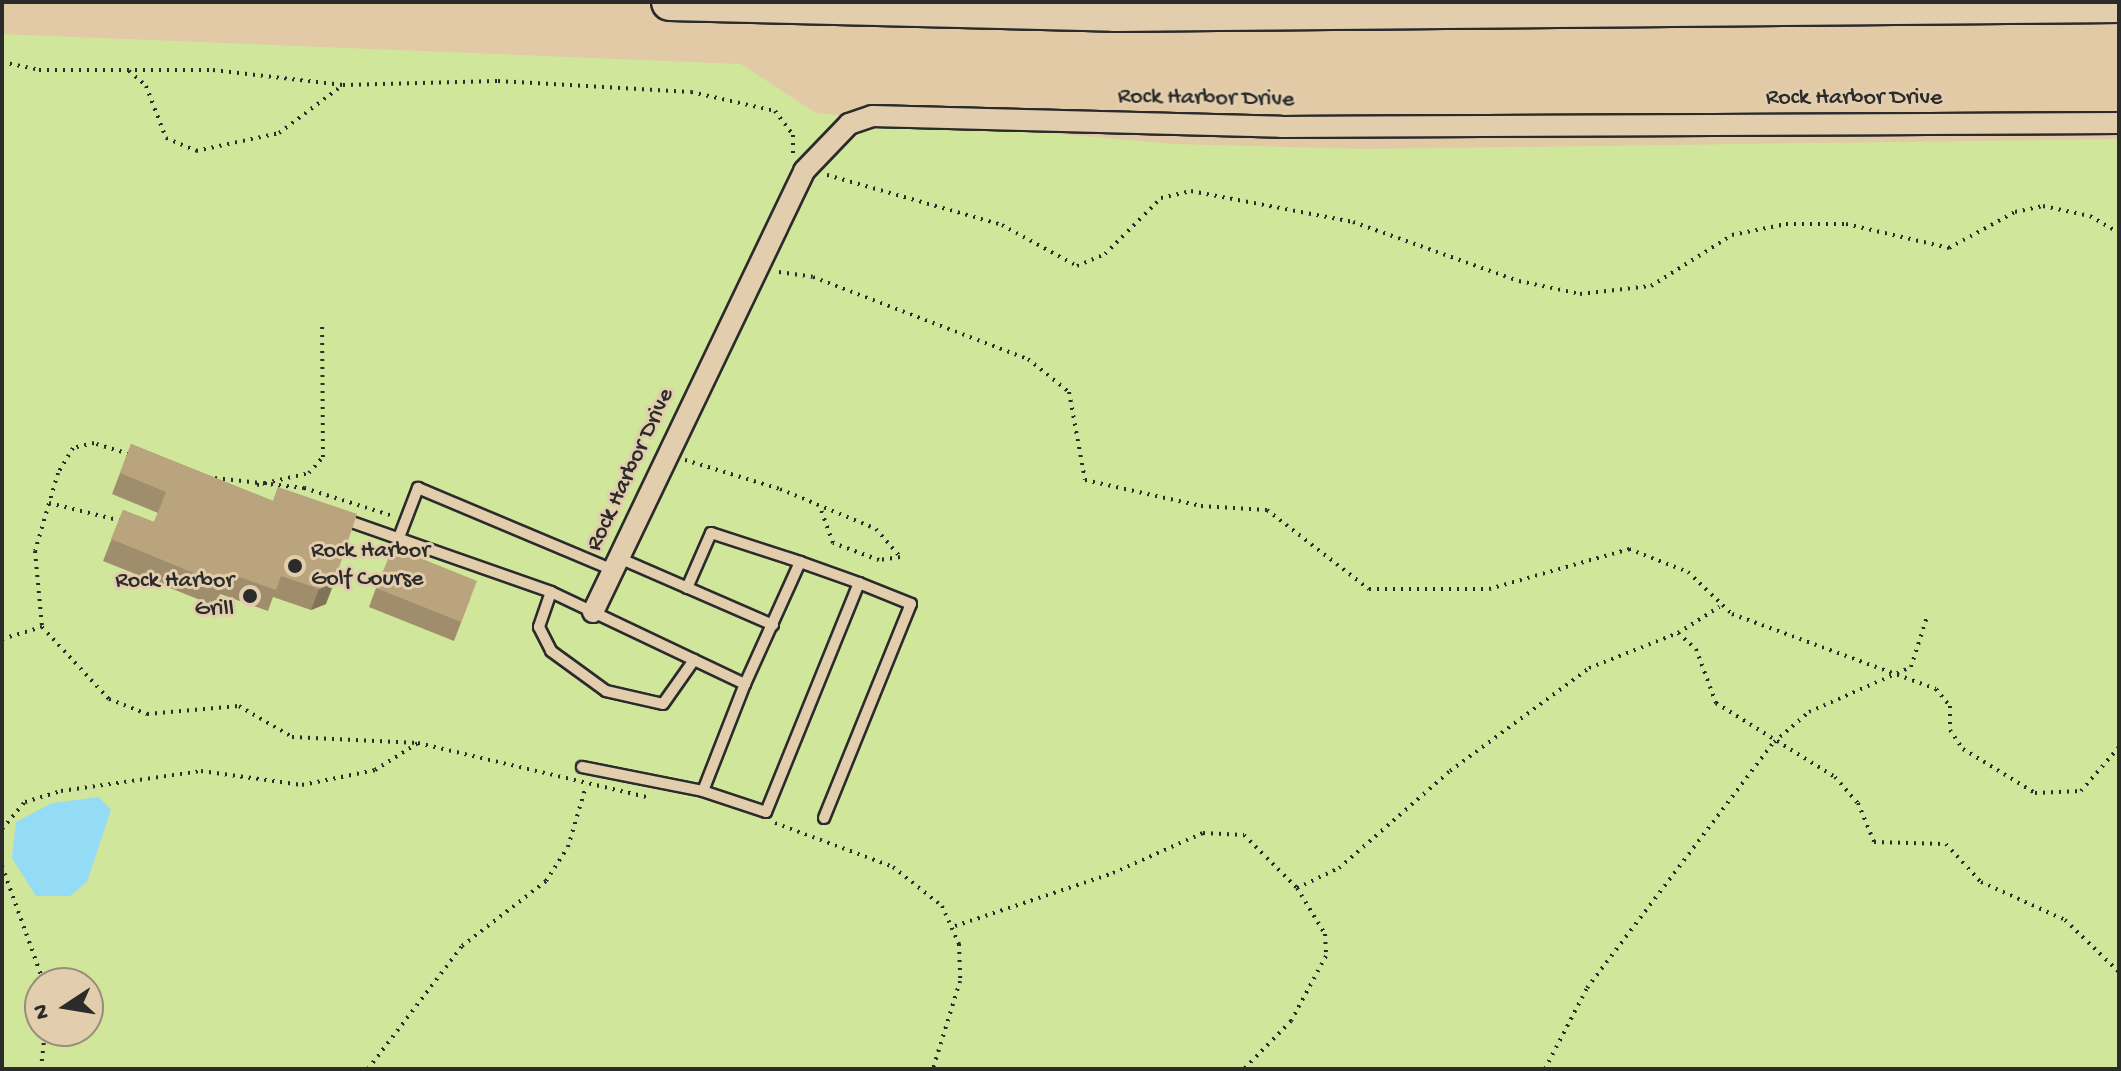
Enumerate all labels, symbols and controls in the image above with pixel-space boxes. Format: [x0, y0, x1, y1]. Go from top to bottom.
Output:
street label: Rock Harbor Drive [1117, 83, 1295, 115]
street label: Rock Harbor Drive [1766, 85, 1942, 113]
street label: Rock Harbor Drive [581, 384, 681, 556]
place label: Rock Harbor Golf Course [311, 538, 430, 594]
marker: Rock Harbor Golf Course [286, 557, 304, 575]
place label: Rock Harbor Grill [115, 568, 234, 624]
marker: Rock Harbor Grill [241, 587, 259, 605]
north arrow [24, 967, 104, 1047]
text: N [28, 1002, 57, 1021]

